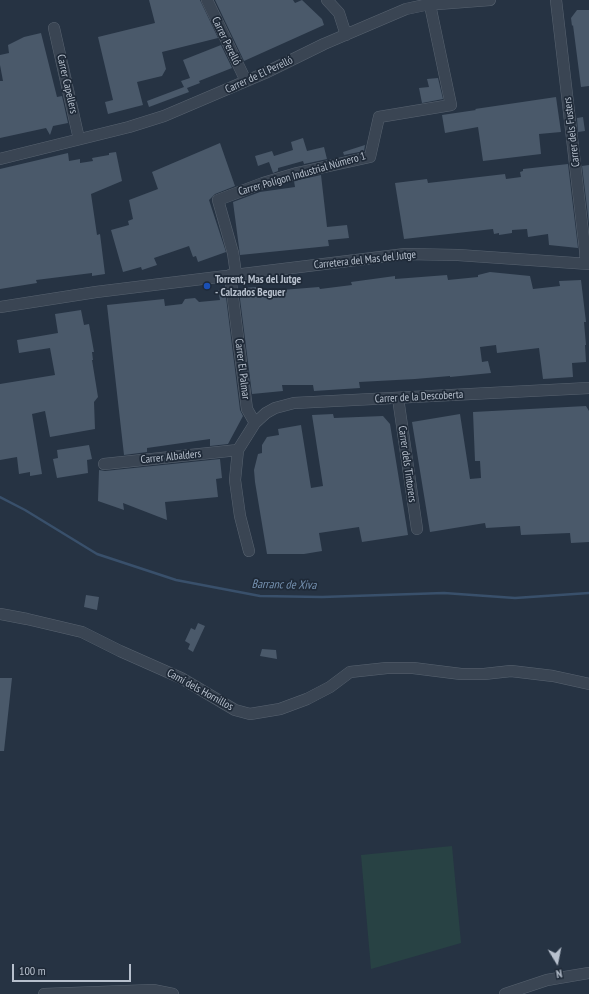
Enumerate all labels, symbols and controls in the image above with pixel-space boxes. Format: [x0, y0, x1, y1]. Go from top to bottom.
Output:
street label: Carrer Perelló [209, 15, 243, 67]
street label: Carrer Capellers [54, 53, 80, 115]
street label: Carrer de El Perelló [223, 54, 295, 96]
street label: Carrer dels Fusters [561, 96, 583, 168]
street label: Carrer Polígon Industrial Número 1 [237, 149, 367, 199]
street label: Carretera del Mas del Jutge [313, 248, 417, 272]
place label: Torrent, Mas del Jutge - Calzados Beguer [215, 273, 301, 299]
marker: Torrent, Mas del Jutge - Calzados Beguer [202, 281, 212, 291]
street label: Carrer El Palmar [232, 338, 252, 400]
street label: Carrer de la Descoberta [374, 388, 464, 406]
street label: Carrer dels Tintorers [395, 425, 419, 503]
street label: Carrer Albalders [140, 447, 202, 467]
water label: Barranc de Xiva [252, 577, 316, 593]
street label: Camí dels Hornillos [165, 666, 235, 714]
north arrow [537, 942, 577, 982]
scale bar [14, 956, 133, 982]
text: 100 m [19, 963, 46, 978]
text: N [555, 966, 563, 981]

